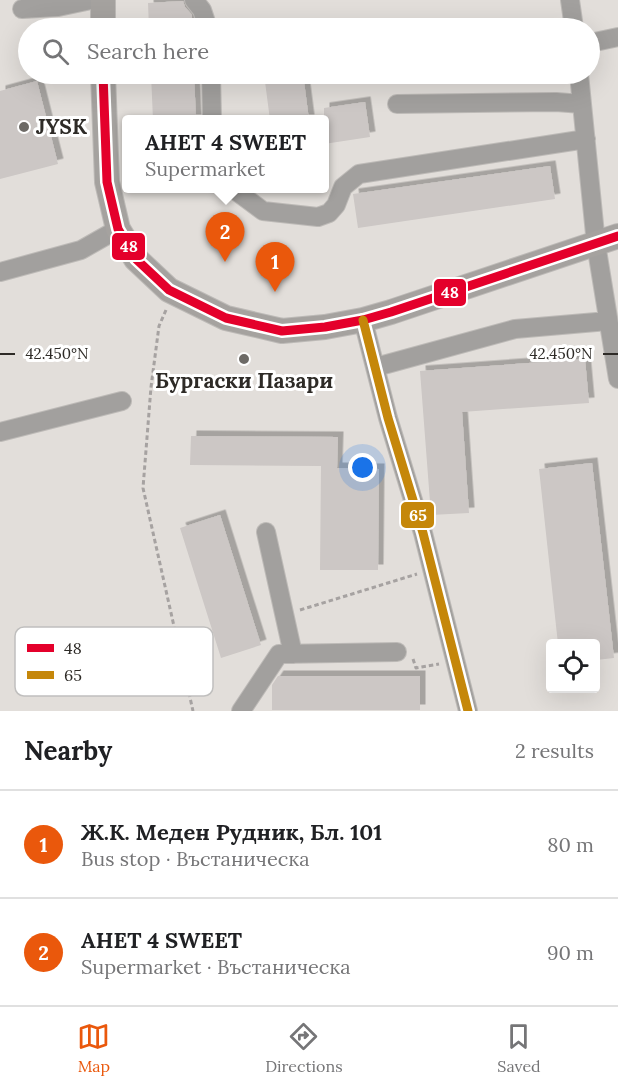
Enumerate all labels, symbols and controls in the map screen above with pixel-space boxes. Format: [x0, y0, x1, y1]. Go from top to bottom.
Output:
search box [18, 18, 600, 84]
icon: search [39, 35, 72, 68]
text: Search here [87, 37, 209, 65]
place label: JYSK [36, 113, 87, 140]
popup [122, 115, 329, 193]
marker: JYSK [17, 120, 31, 134]
text: АНЕТ 4 SWEET [145, 128, 306, 156]
text: Supermarket [145, 156, 265, 181]
pin: 2 [206, 212, 244, 262]
line badge: 48 [111, 232, 146, 261]
text: 48 [120, 236, 138, 256]
pin: 1 [256, 242, 294, 292]
line badge: 48 [433, 278, 467, 307]
text: 48 [441, 282, 459, 302]
text: 42.450°N [25, 344, 89, 363]
text: 42.450°N [529, 344, 593, 363]
marker: Бургаски Пазари [237, 352, 251, 366]
place label: Бургаски Пазари [155, 367, 333, 394]
your location [348, 453, 377, 482]
line badge: 65 [400, 501, 435, 529]
text: 65 [409, 505, 427, 525]
legend [15, 627, 213, 696]
text: 48 [64, 638, 82, 658]
map controls [546, 639, 600, 693]
button: locate [546, 639, 600, 693]
text: 65 [64, 665, 82, 685]
text: Nearby [24, 734, 112, 767]
text: 2 results [515, 738, 594, 763]
text: Ж.К. Меден Рудник, Бл. 101 [81, 818, 382, 846]
text: 1 [39, 832, 48, 857]
text: 80 m [547, 832, 594, 857]
text: Bus stop · Въстаническа [81, 846, 309, 871]
text: АНЕТ 4 SWEET [81, 926, 242, 954]
text: 2 [38, 940, 49, 965]
text: 90 m [547, 940, 594, 965]
text: Supermarket · Въстаническа [81, 954, 350, 979]
tab: Map [77, 1020, 110, 1076]
tab: Directions [265, 1020, 343, 1076]
tab: Saved [497, 1020, 541, 1076]

